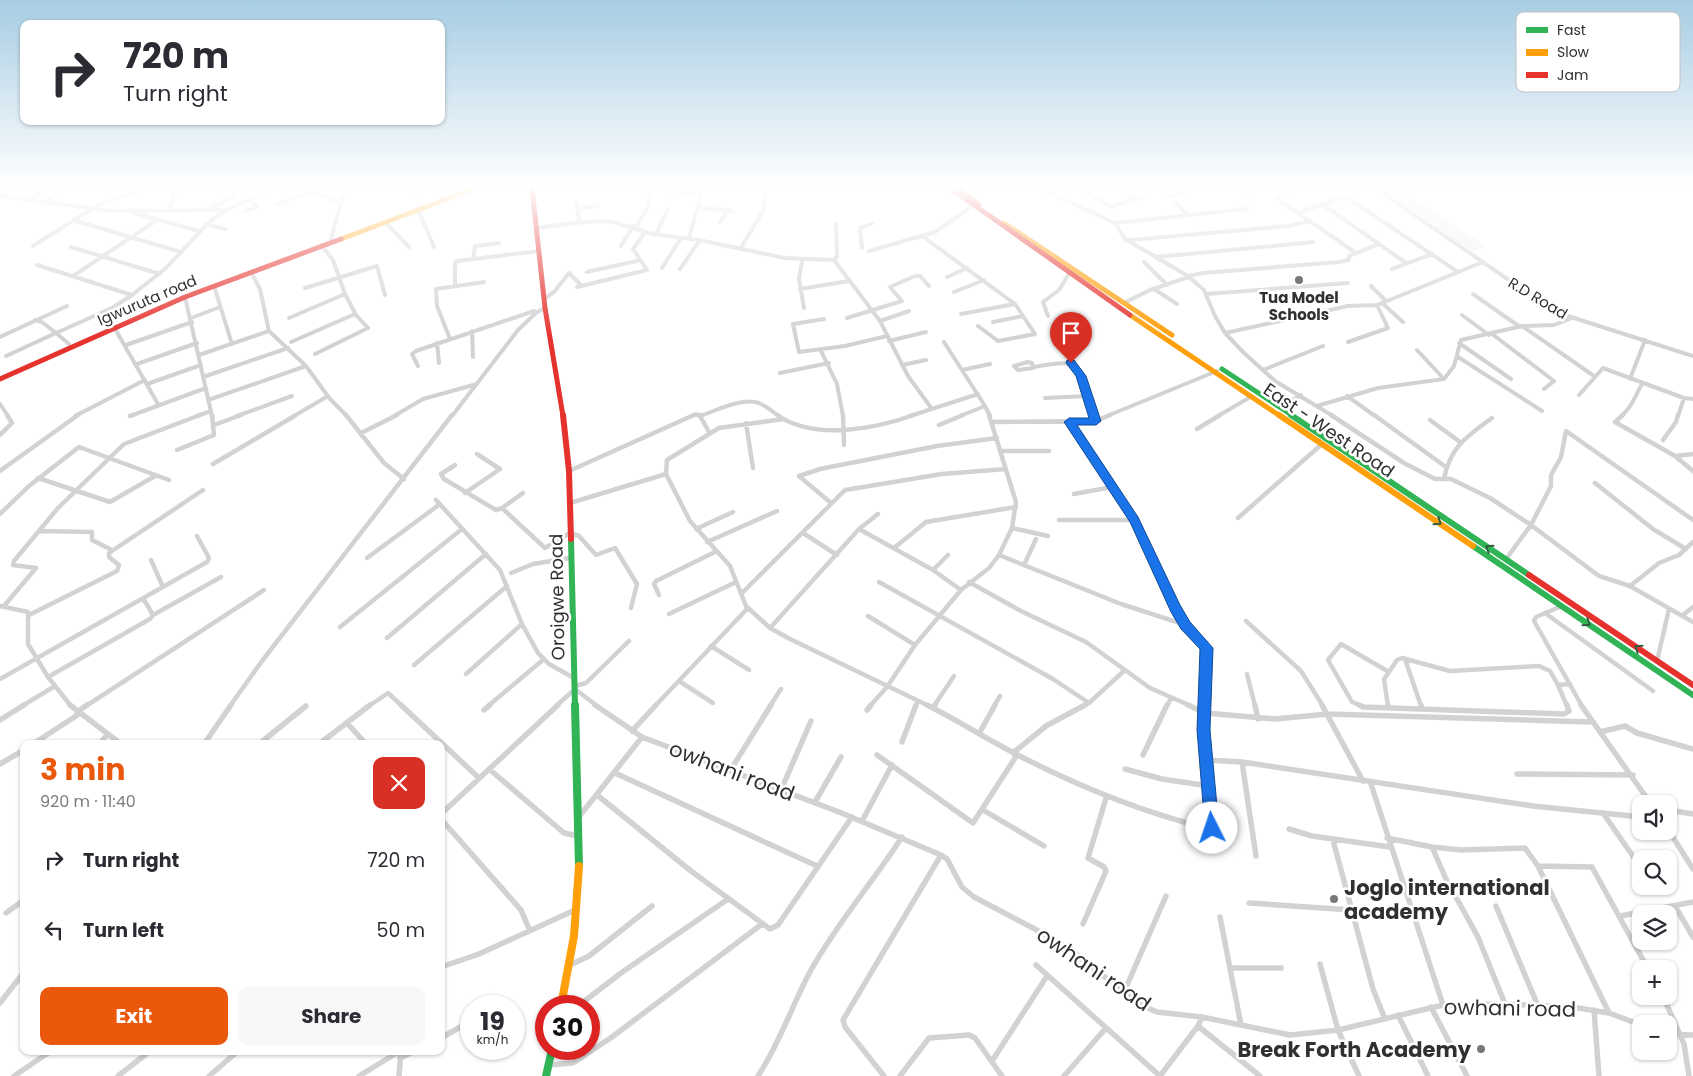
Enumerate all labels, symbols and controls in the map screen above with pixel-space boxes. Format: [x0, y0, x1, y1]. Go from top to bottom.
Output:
legend [1516, 12, 1680, 92]
text: Fast [1557, 20, 1586, 40]
text: 720 m [123, 31, 229, 80]
icon: right [40, 40, 105, 105]
text: Slow [1557, 42, 1590, 62]
text: Jam [1557, 65, 1588, 85]
text: Turn right [123, 78, 228, 109]
street label: Igwuruta road [94, 270, 200, 330]
street label: R.D Road [1504, 272, 1572, 324]
marker: Tua Model Schools [1293, 274, 1305, 286]
place label: Tua Model Schools [1259, 287, 1339, 325]
pin [1050, 312, 1092, 363]
icon: arrive [1057, 319, 1085, 347]
street label: East - West Road [1259, 377, 1399, 483]
one-way arrow [1432, 516, 1442, 525]
street label: Oroigwe Road [543, 534, 571, 660]
one-way arrow [1485, 545, 1495, 554]
one-way arrow [1581, 617, 1591, 626]
one-way arrow [1634, 645, 1644, 654]
street label: owhani road [665, 734, 799, 808]
text: 3 min [40, 748, 125, 791]
button: close [373, 757, 425, 809]
text: 920 m · 11:40 [40, 790, 136, 813]
map controls [1632, 795, 1677, 1060]
button: sound [1632, 795, 1677, 840]
position arrow [1185, 801, 1237, 853]
icon: right [40, 846, 68, 874]
text: Turn right [83, 847, 179, 874]
text: 720 m [367, 847, 425, 874]
button: search [1632, 850, 1677, 895]
place label: Joglo international academy [1344, 873, 1550, 926]
marker: Joglo international academy [1328, 893, 1340, 905]
button: layers [1632, 905, 1677, 950]
icon: left [40, 916, 68, 944]
text: Turn left [83, 917, 164, 944]
text: 50 m [376, 917, 425, 944]
street label: owhani road [1031, 920, 1157, 1018]
button: + [1632, 960, 1677, 1005]
button: Exit [40, 987, 228, 1045]
button: Share [238, 987, 425, 1045]
street label: owhani road [1444, 992, 1576, 1024]
speed limit sign: 30 [535, 995, 600, 1060]
text: 19 [480, 1004, 505, 1039]
button: − [1632, 1015, 1677, 1060]
text: km/h [477, 1031, 508, 1048]
place label: Break Forth Academy [1237, 1035, 1472, 1064]
marker: Break Forth Academy [1475, 1043, 1487, 1055]

